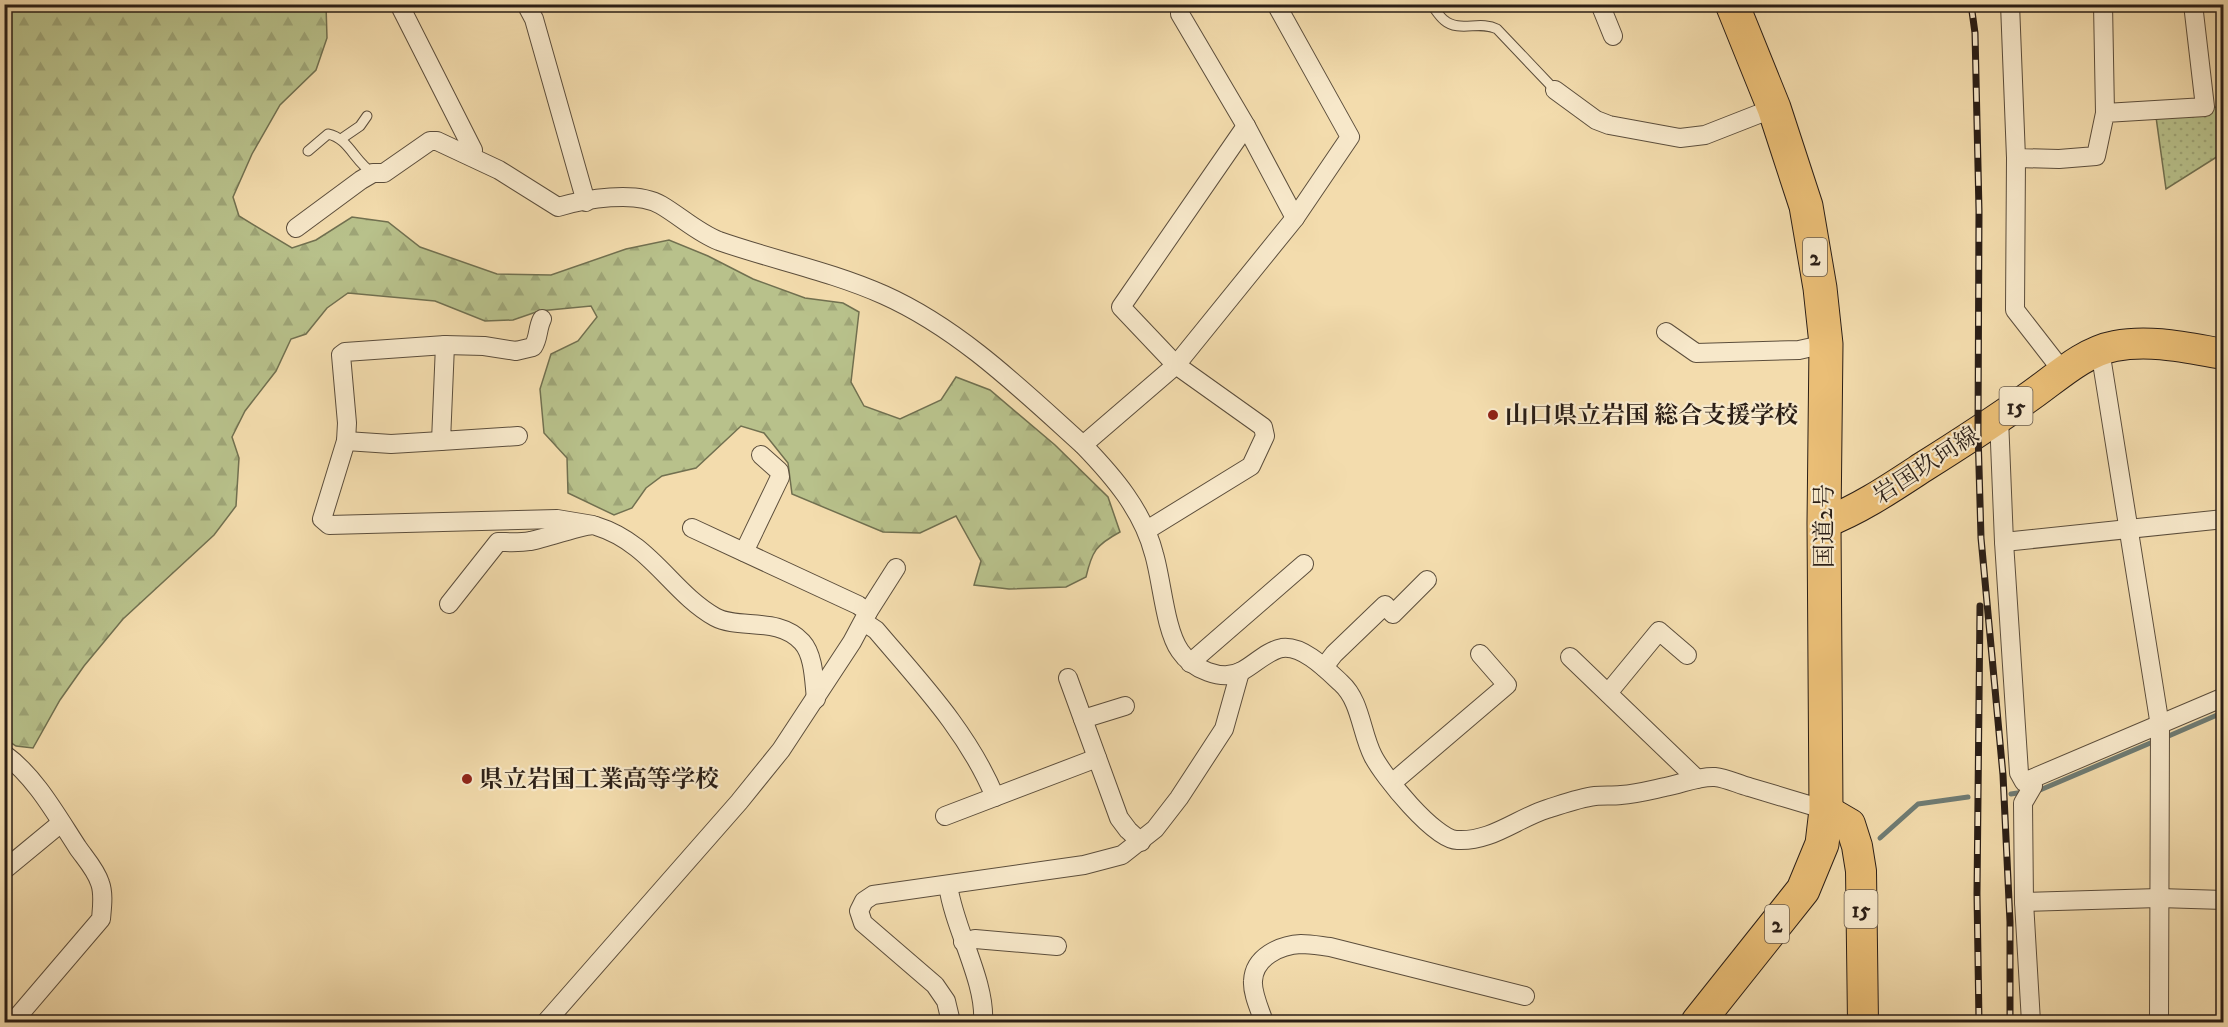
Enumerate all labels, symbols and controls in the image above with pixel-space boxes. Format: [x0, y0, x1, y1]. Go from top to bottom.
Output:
road number: 2 [1803, 238, 1827, 276]
road number: 15 [2000, 387, 2032, 425]
place label: 山口県立岩国 総合支援学校 [1505, 401, 1798, 431]
marker: 山口県立岩国 総合支援学校 [1486, 408, 1500, 422]
street label: 岩国玖珂線 [1868, 421, 1985, 511]
street label: 国道2号 [1810, 484, 1840, 568]
place label: 県立岩国工業高等学校 [479, 765, 719, 795]
marker: 県立岩国工業高等学校 [460, 772, 474, 786]
road number: 15 [1844, 890, 1878, 928]
road number: 2 [1765, 905, 1789, 943]

